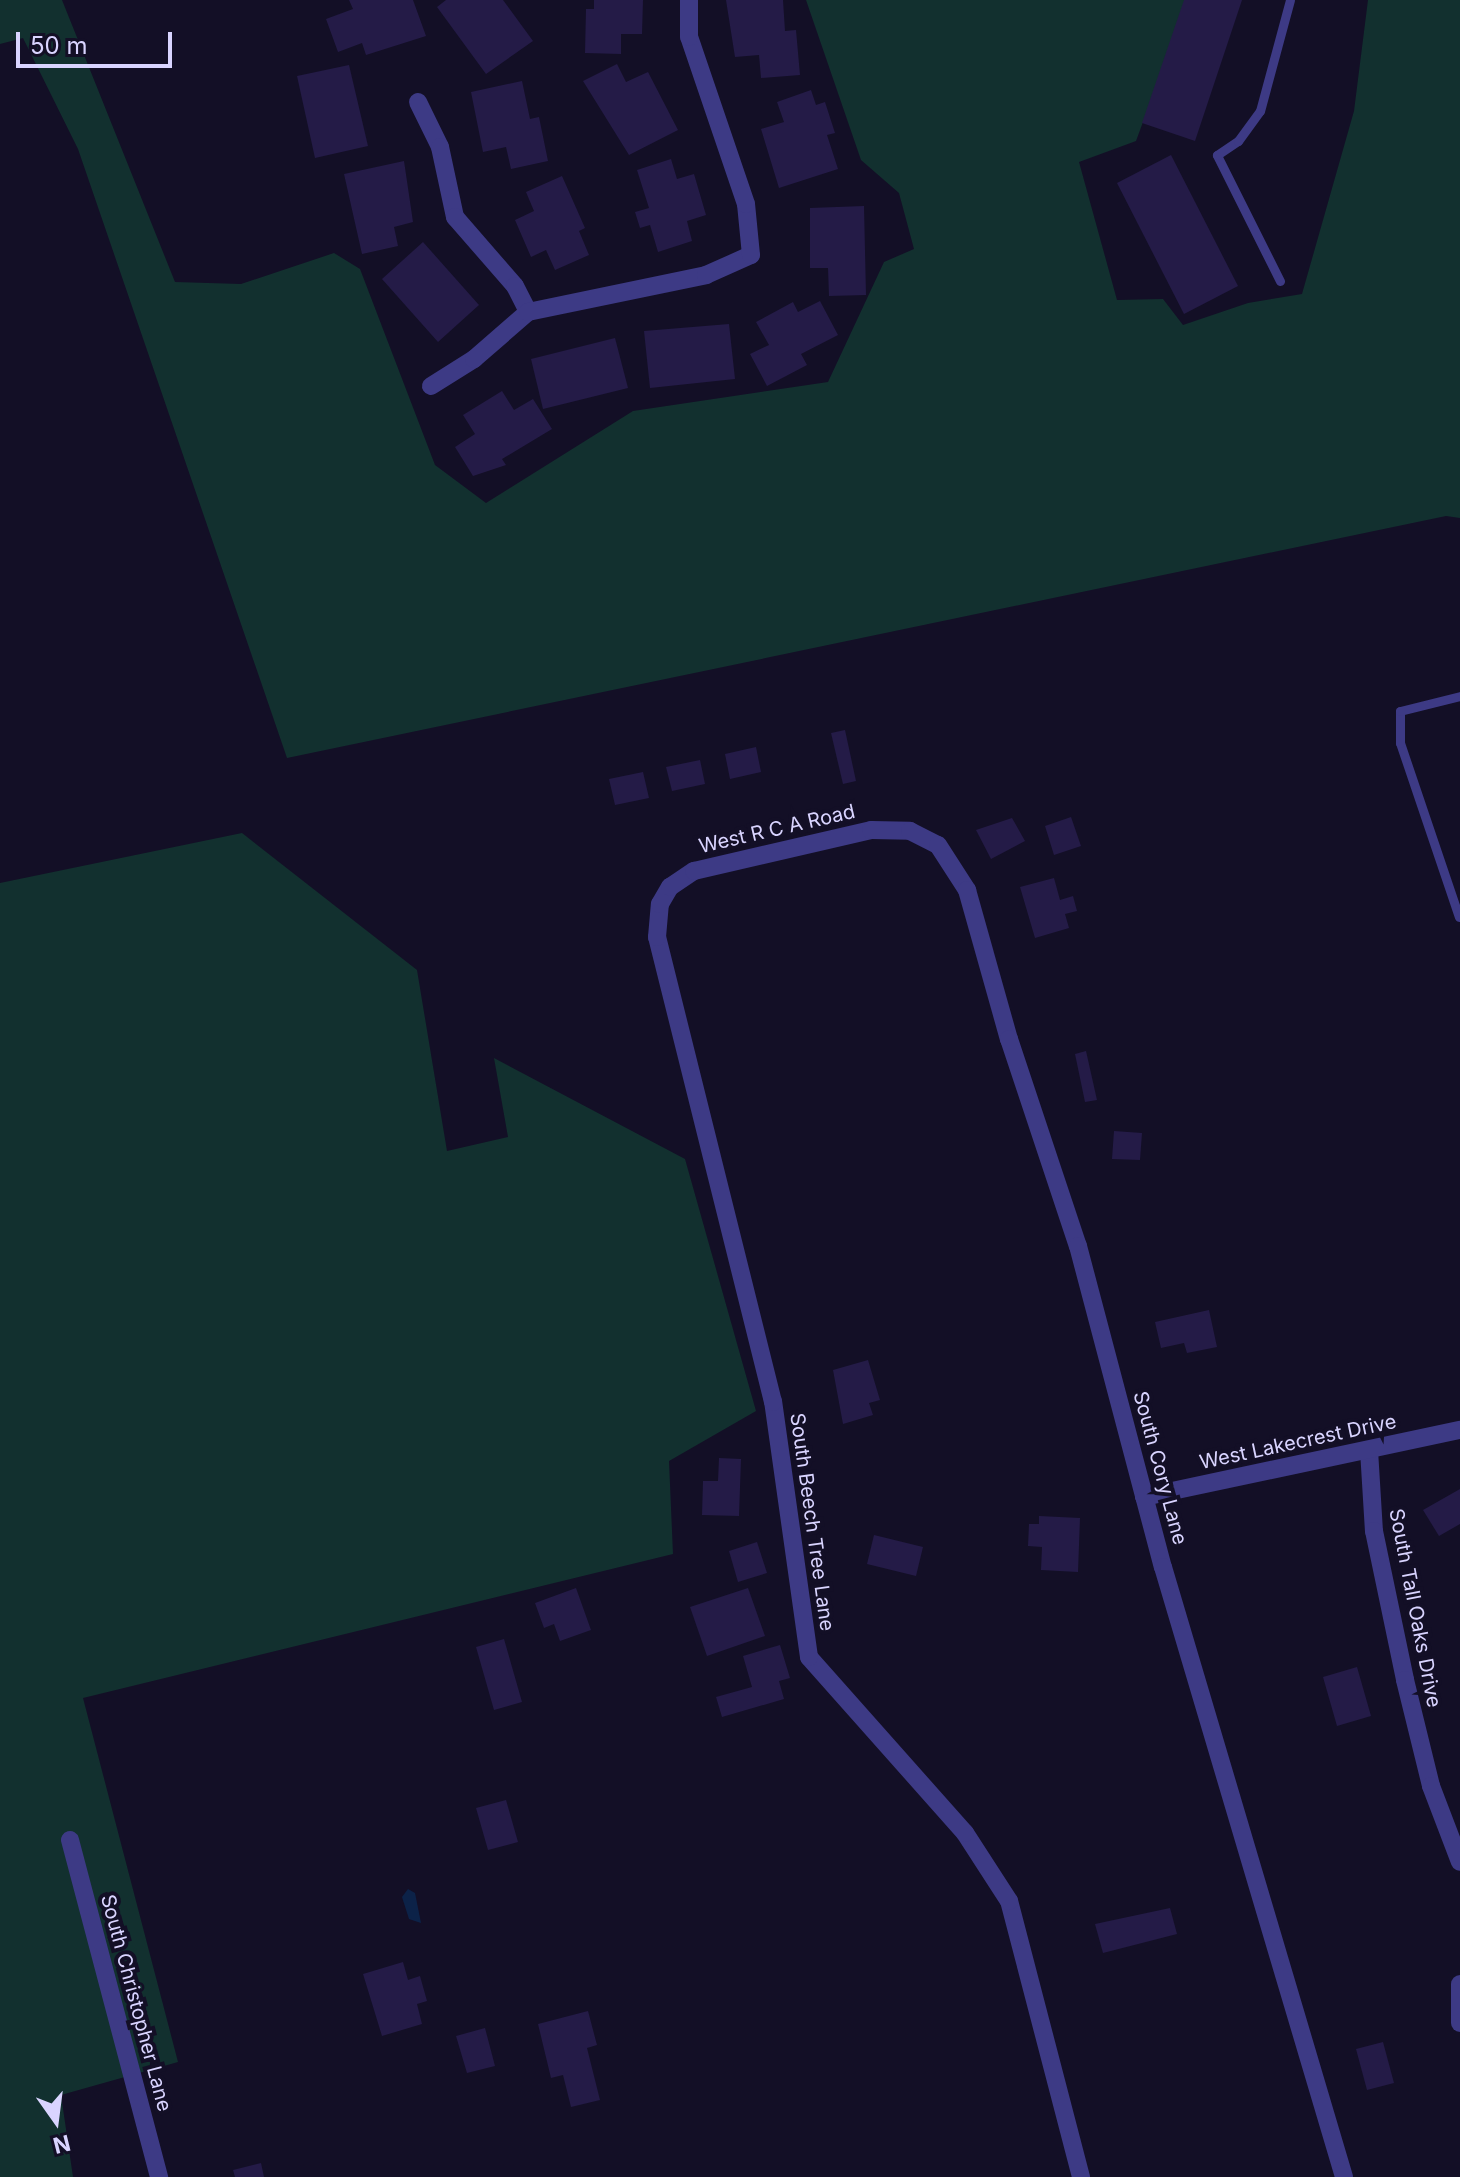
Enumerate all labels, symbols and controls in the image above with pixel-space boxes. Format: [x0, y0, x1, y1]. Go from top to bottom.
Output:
scale bar [20, 16, 176, 66]
text: 50 m [30, 31, 88, 60]
street label: West R C A Road [697, 799, 857, 859]
street label: South Cory Lane [1128, 1389, 1192, 1547]
street label: West Lakecrest Drive [1197, 1409, 1399, 1475]
street label: South Beech Tree Lane [785, 1411, 839, 1633]
street label: South Tall Oaks Drive [1384, 1507, 1446, 1709]
street label: South Christopher Lane [95, 1892, 177, 2114]
north arrow [16, 2081, 96, 2161]
text: N [51, 2130, 73, 2159]

